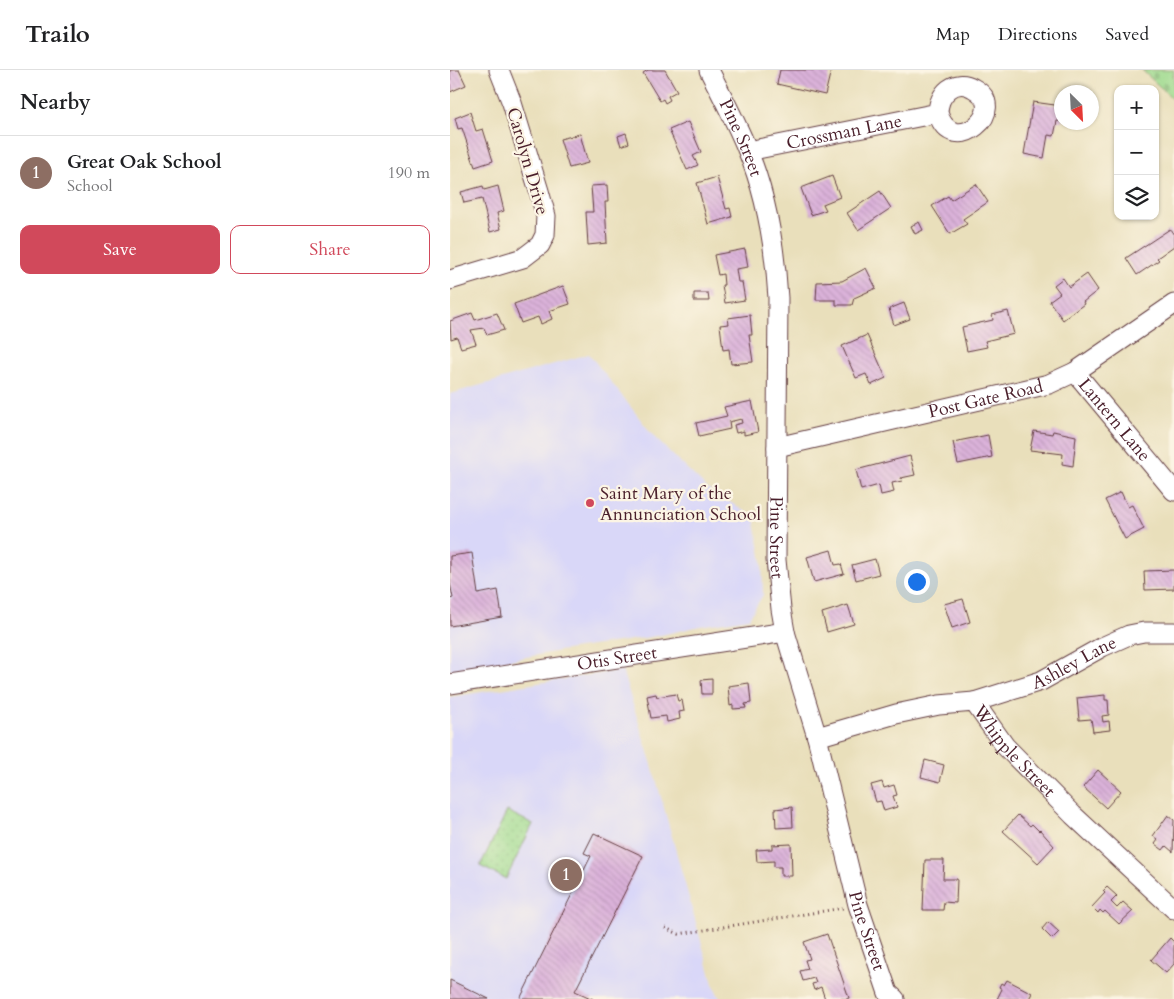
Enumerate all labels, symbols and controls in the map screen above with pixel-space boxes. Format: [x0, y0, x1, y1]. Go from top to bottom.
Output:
text: Trailo [25, 18, 90, 51]
text: Map [936, 22, 970, 47]
text: Directions [998, 22, 1077, 47]
text: Saved [1105, 22, 1149, 47]
north arrow [1054, 85, 1099, 130]
map controls [1114, 85, 1159, 220]
button: + [1114, 85, 1159, 130]
text: Nearby [20, 88, 91, 117]
street label: Pine Street [713, 95, 768, 180]
street label: Carolyn Drive [500, 105, 555, 218]
street label: Crossman Lane [784, 109, 904, 156]
button: − [1114, 130, 1159, 175]
text: Great Oak School [67, 149, 222, 175]
text: 1 [32, 162, 40, 184]
text: 190 m [388, 162, 430, 184]
text: School [67, 175, 112, 197]
button: layers [1114, 175, 1159, 220]
button: Save [20, 225, 220, 274]
button: Share [230, 225, 430, 274]
street label: Lantern Lane [1072, 373, 1156, 467]
street label: Post Gate Road [926, 374, 1046, 425]
place label: Saint Mary of the Annunciation School [600, 481, 762, 527]
street label: Pine Street [763, 496, 790, 580]
marker: Saint Mary of the Annunciation School [584, 497, 596, 509]
your location [904, 569, 930, 595]
street label: Ashley Lane [1029, 630, 1120, 696]
street label: Otis Street [575, 640, 659, 677]
street label: Whipple Street [966, 699, 1061, 803]
pin: 1 [550, 856, 582, 894]
street label: Pine Street [842, 888, 891, 974]

